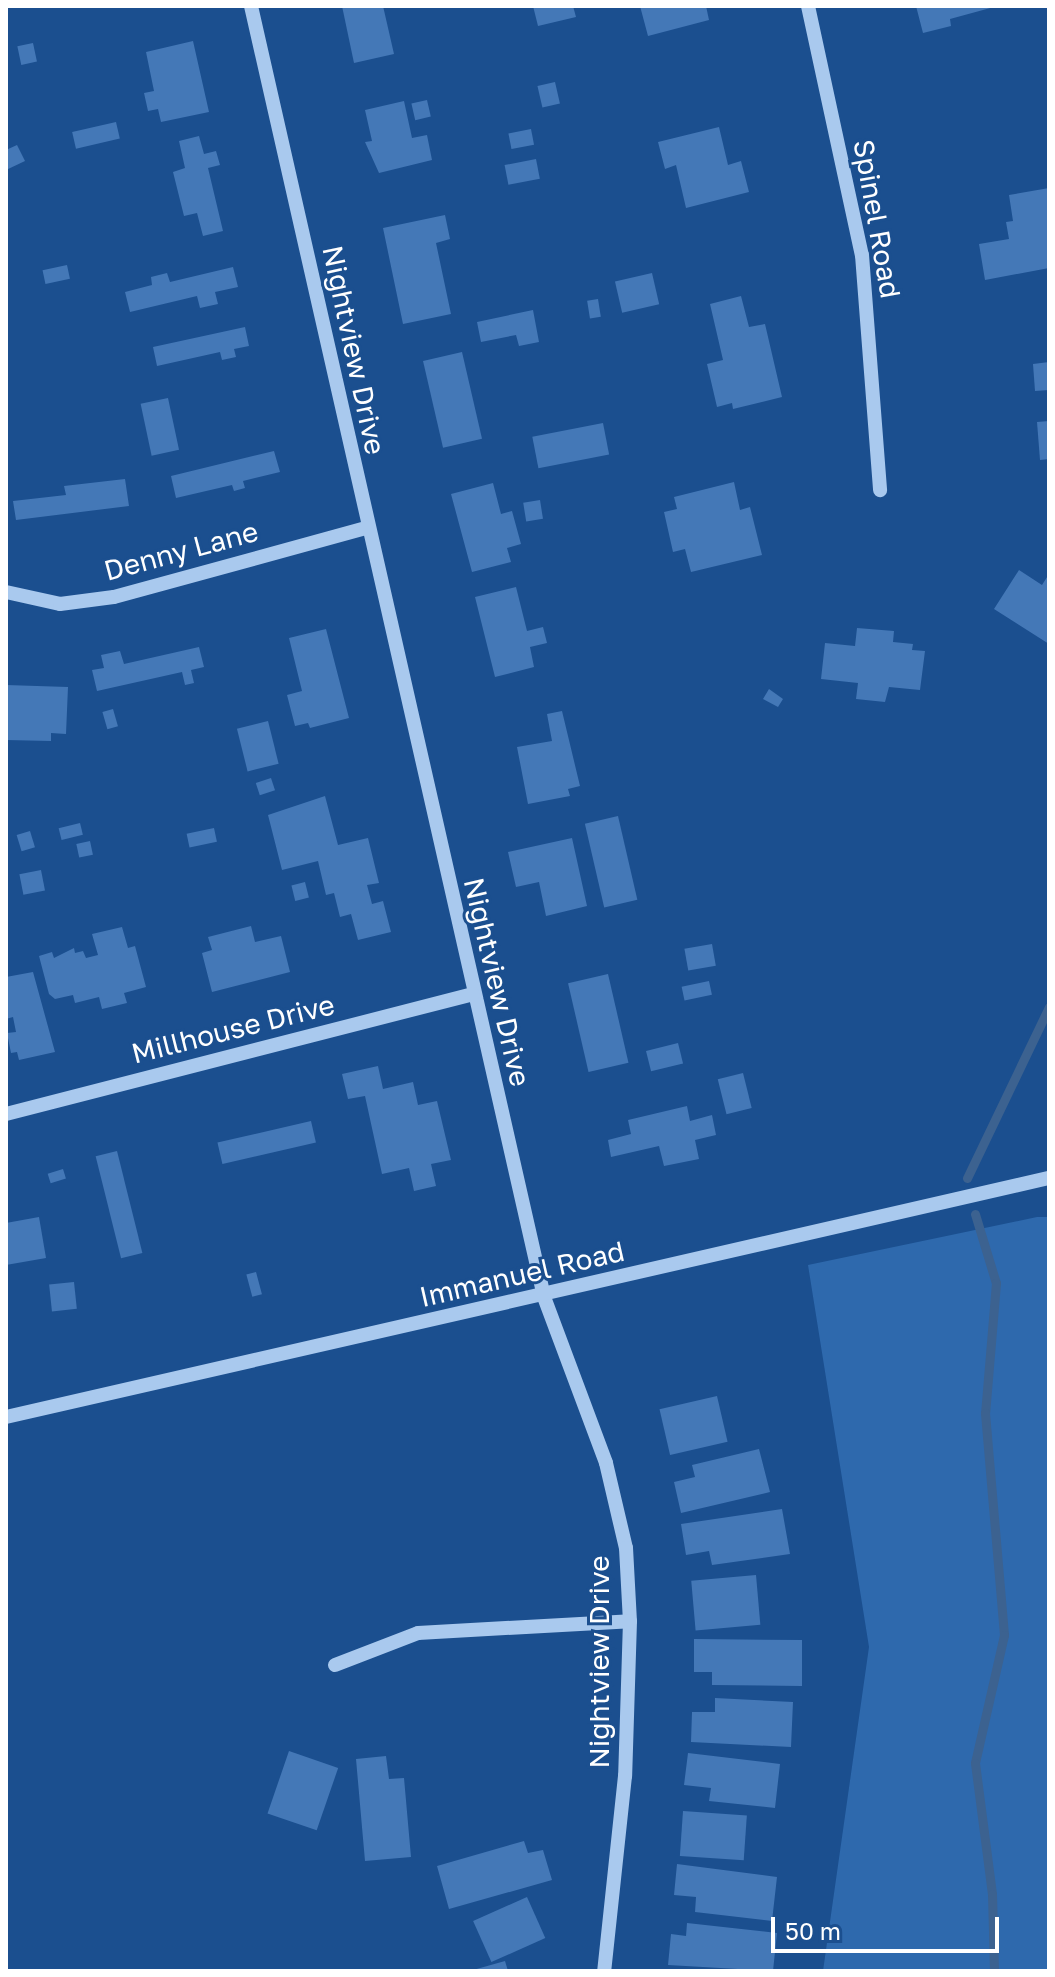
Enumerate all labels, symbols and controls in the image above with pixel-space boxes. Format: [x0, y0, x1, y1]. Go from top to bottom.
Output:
street label: Spinel Road [847, 137, 907, 301]
street label: Nightview Drive [315, 242, 393, 458]
street label: Denny Lane [100, 514, 262, 588]
street label: Nightview Drive [457, 874, 537, 1090]
street label: Millhouse Drive [128, 988, 338, 1070]
street label: Immanuel Road [416, 1234, 628, 1314]
street label: Nightview Drive [582, 1556, 616, 1768]
scale bar [775, 1901, 1003, 1951]
text: 50 m [785, 1916, 841, 1945]

